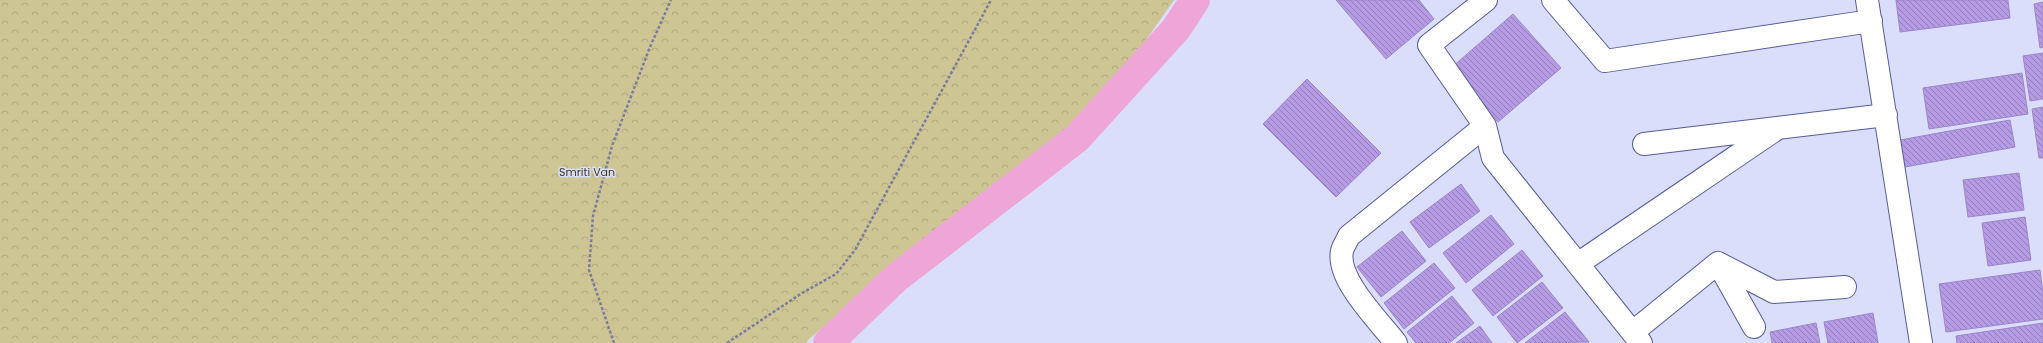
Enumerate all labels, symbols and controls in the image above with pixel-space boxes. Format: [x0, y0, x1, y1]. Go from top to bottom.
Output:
park label: Smriti Van [559, 164, 615, 180]

